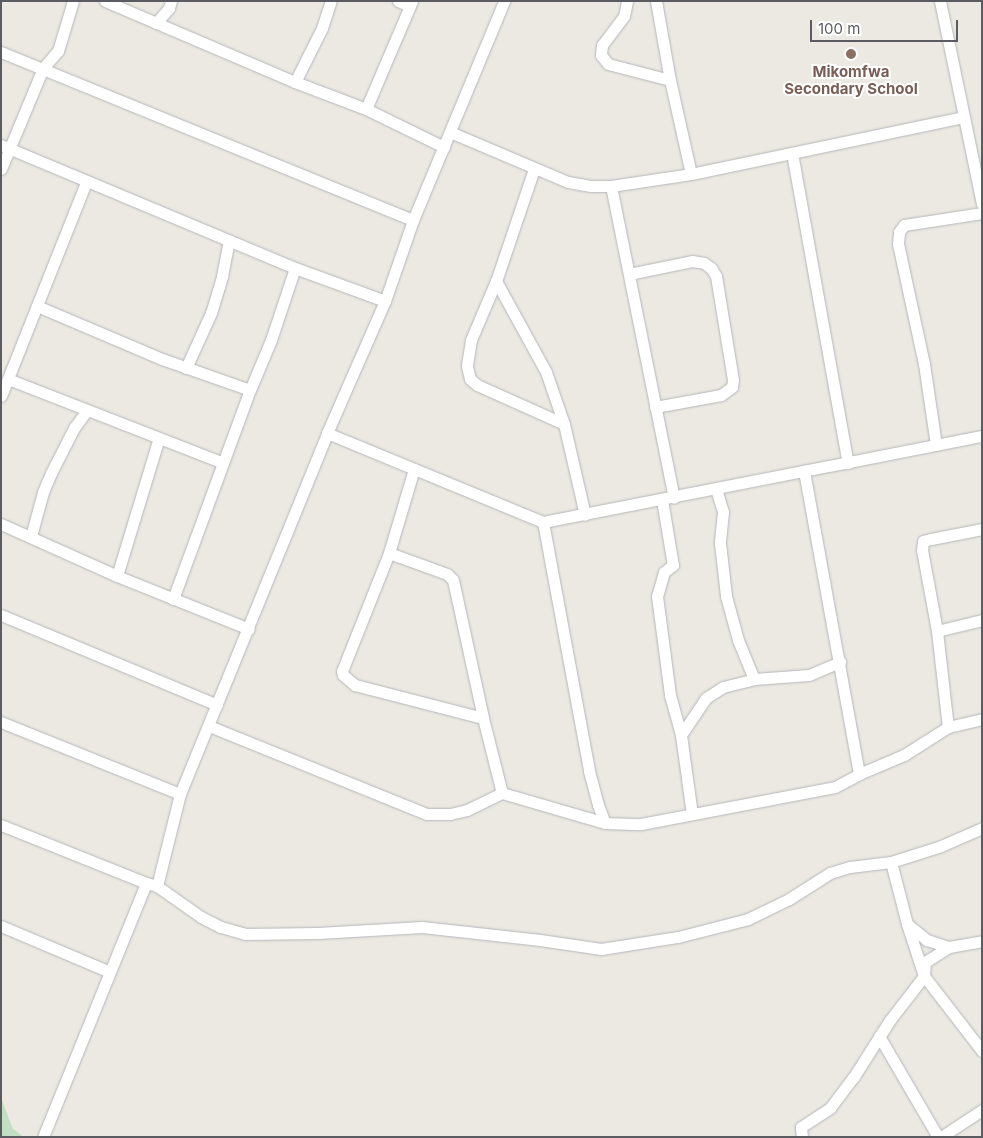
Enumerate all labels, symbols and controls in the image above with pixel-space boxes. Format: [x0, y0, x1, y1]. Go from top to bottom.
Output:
scale bar [813, 10, 960, 42]
text: 100 m [818, 19, 860, 38]
marker: Mikomfwa Secondary School [845, 48, 857, 60]
place label: Mikomfwa Secondary School [784, 62, 918, 97]

